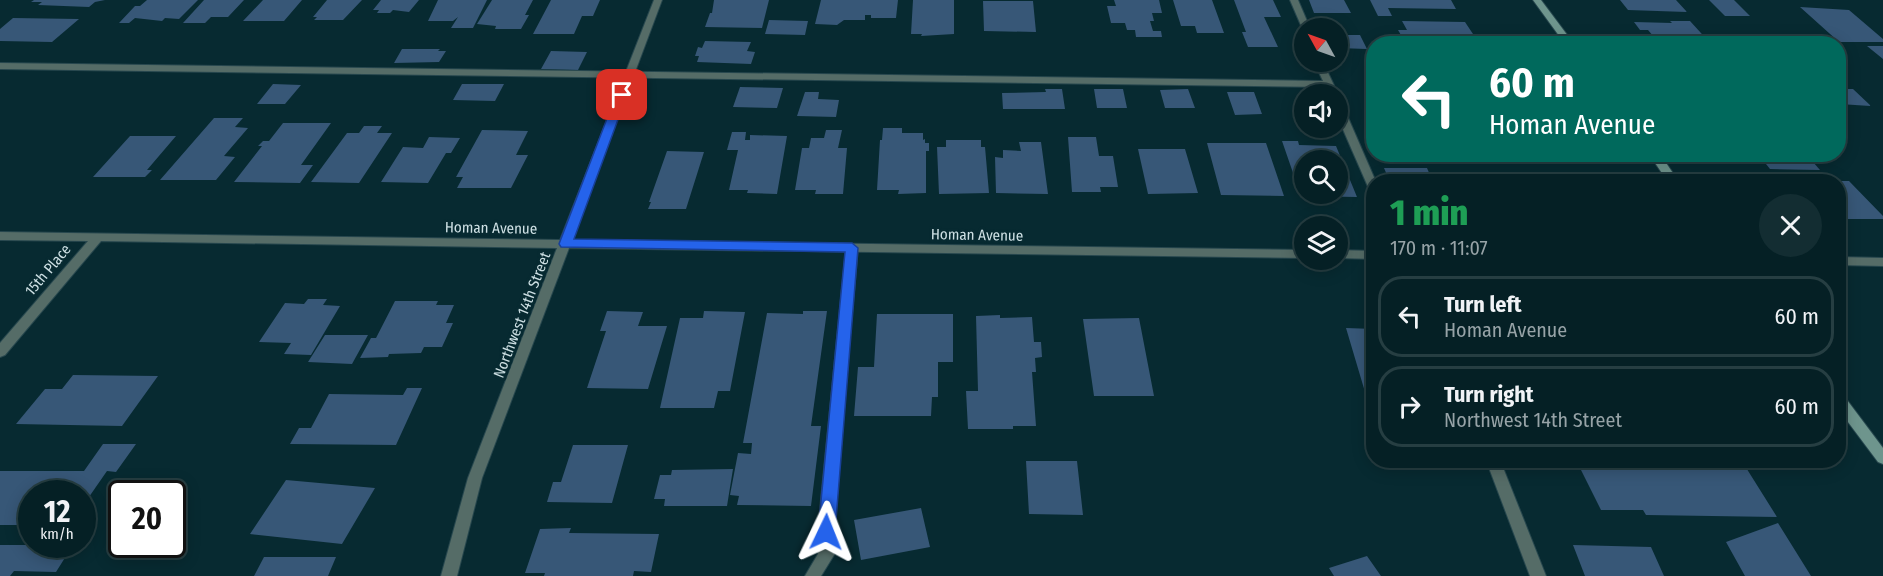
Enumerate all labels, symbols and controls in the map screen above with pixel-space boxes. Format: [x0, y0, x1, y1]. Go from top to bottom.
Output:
north arrow [1294, 18, 1348, 72]
map controls [1294, 18, 1348, 270]
text: 60 m [1489, 58, 1575, 108]
icon: left [1390, 60, 1468, 138]
pin [596, 69, 647, 120]
icon: arrive [605, 78, 638, 111]
button: sound [1294, 84, 1348, 138]
text: Homan Avenue [1489, 109, 1655, 141]
button: search [1294, 150, 1348, 204]
text: 1 min [1390, 191, 1468, 235]
button: close [1759, 194, 1822, 257]
button: layers [1294, 216, 1348, 270]
street label: Homan Avenue [445, 218, 537, 238]
street label: Homan Avenue [931, 225, 1023, 245]
text: 170 m · 11:07 [1390, 236, 1488, 260]
street label: 15th Place [21, 241, 75, 299]
street label: Northwest 14th Street [490, 249, 554, 381]
text: Turn left [1444, 291, 1522, 318]
icon: left [1393, 300, 1426, 333]
text: 60 m [1775, 303, 1819, 330]
text: Homan Avenue [1444, 318, 1567, 342]
text: Turn right [1444, 381, 1533, 408]
icon: right [1393, 390, 1426, 423]
text: 60 m [1775, 393, 1819, 420]
text: Northwest 14th Street [1444, 408, 1622, 432]
speed limit sign: 20 [108, 480, 186, 558]
text: 12 [44, 494, 70, 530]
position arrow [794, 500, 858, 564]
text: km/h [40, 525, 74, 543]

